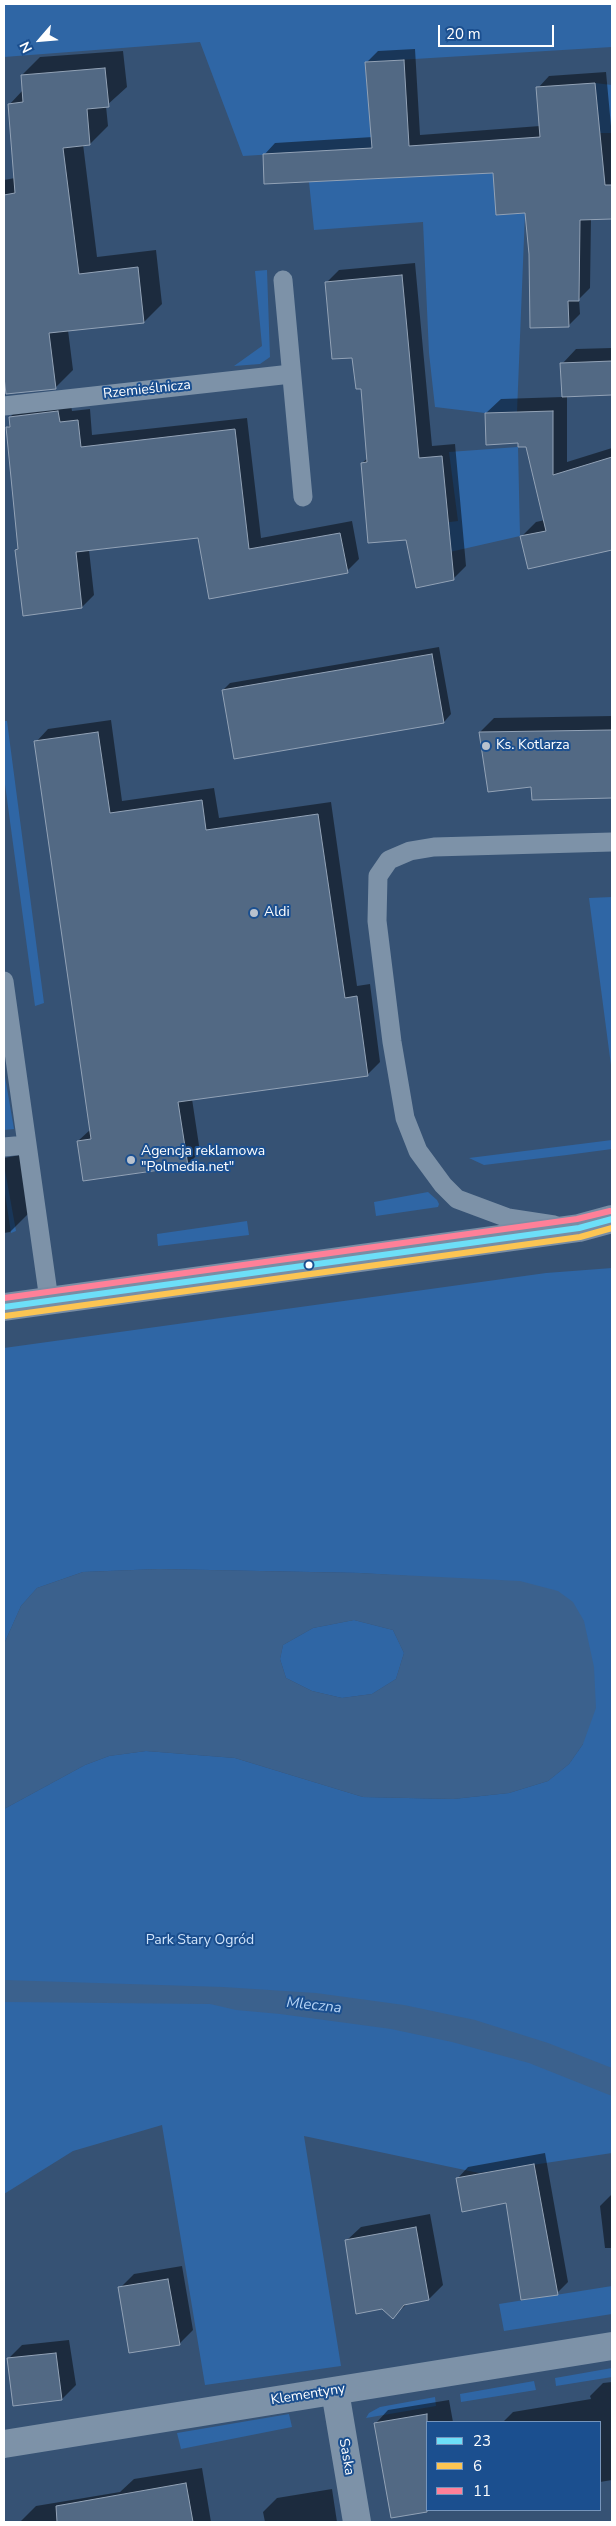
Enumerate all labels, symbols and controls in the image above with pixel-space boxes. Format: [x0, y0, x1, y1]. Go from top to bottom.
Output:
north arrow [15, 15, 65, 65]
scale bar [441, 15, 557, 47]
text: 20 m [446, 24, 481, 44]
text: N [15, 38, 37, 56]
street label: Rzemieślnicza [102, 377, 192, 403]
place label: Ks. Kotlarza [496, 738, 570, 754]
marker: Ks. Kotlarza [480, 740, 492, 752]
place label: Aldi [264, 905, 290, 921]
marker: Aldi [248, 907, 260, 919]
place label: Agencja reklamowa "Polmedia.net" [141, 1144, 265, 1176]
marker: Agencja reklamowa "Polmedia.net" [125, 1154, 137, 1166]
unlabelled marker [304, 1260, 314, 1270]
park label: Park Stary Ogród [146, 1933, 254, 1949]
water label: Mleczna [285, 1994, 343, 2018]
street label: Klementyny [270, 2381, 346, 2409]
legend [426, 2421, 601, 2511]
text: 23 [473, 2431, 491, 2451]
street label: Saska [335, 2437, 357, 2477]
text: 6 [473, 2456, 482, 2476]
text: 11 [473, 2481, 491, 2501]

